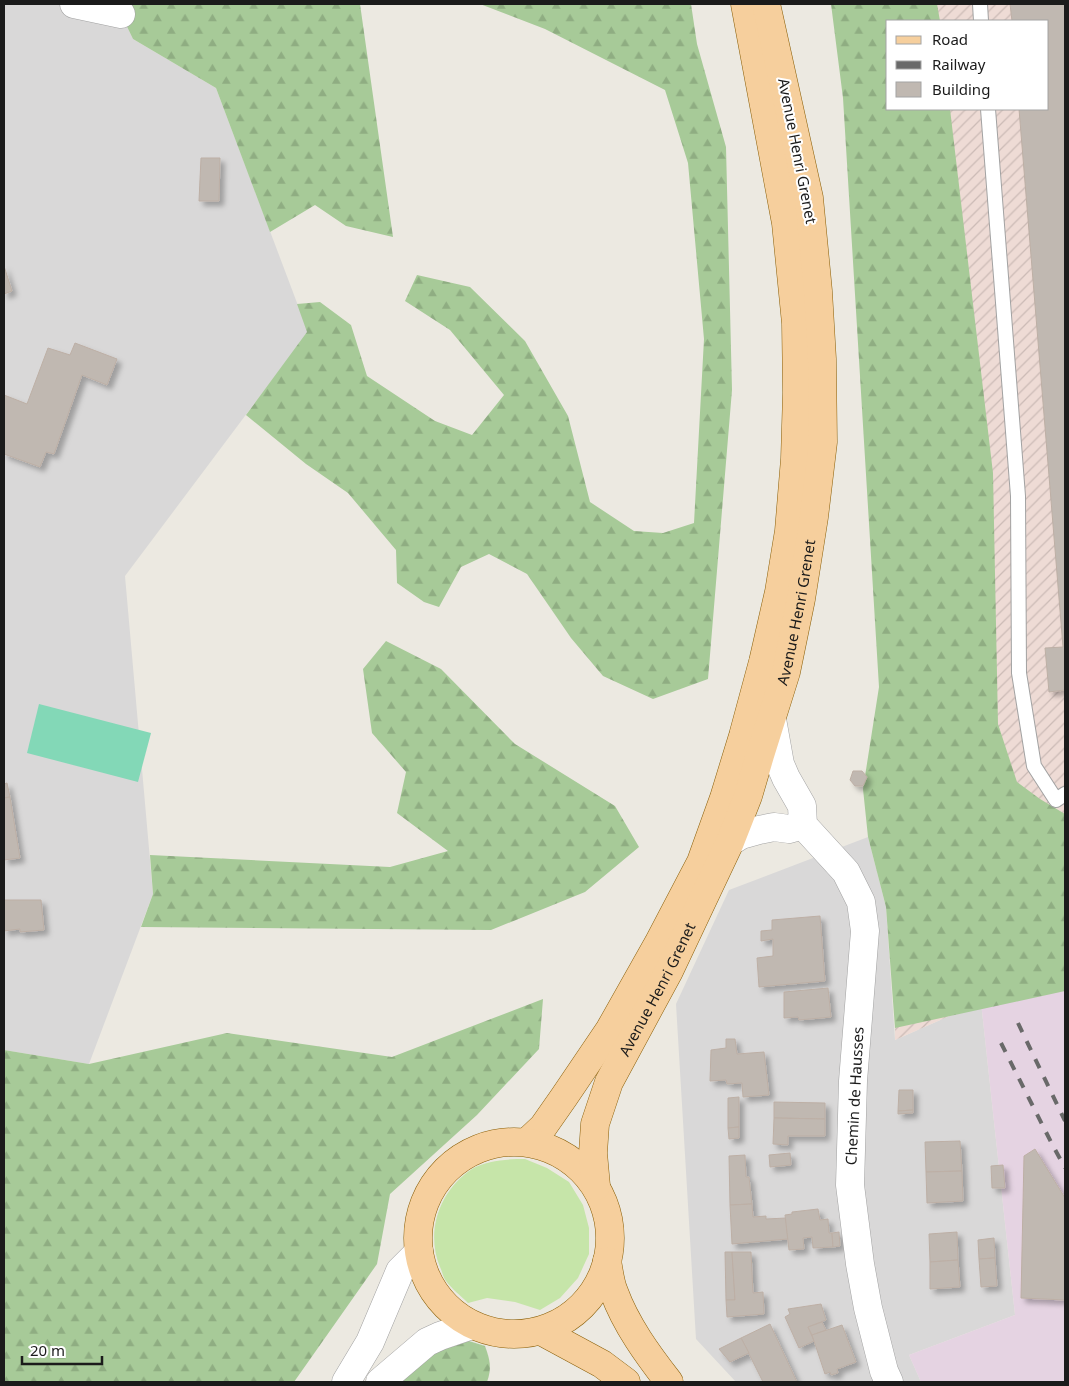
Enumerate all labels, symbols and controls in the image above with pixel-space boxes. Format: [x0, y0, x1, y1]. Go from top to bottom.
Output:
legend [886, 20, 1049, 110]
text: Road [932, 29, 968, 49]
text: Railway [932, 54, 986, 74]
street label: Avenue Henri Grenet [774, 76, 822, 226]
text: Building [932, 79, 990, 99]
street label: Avenue Henri Grenet [771, 537, 819, 687]
street label: Avenue Henri Grenet [614, 918, 700, 1059]
street label: Chemin de Hausses [840, 1026, 868, 1166]
scale bar [22, 1334, 102, 1366]
text: 20 m [30, 1340, 65, 1360]

